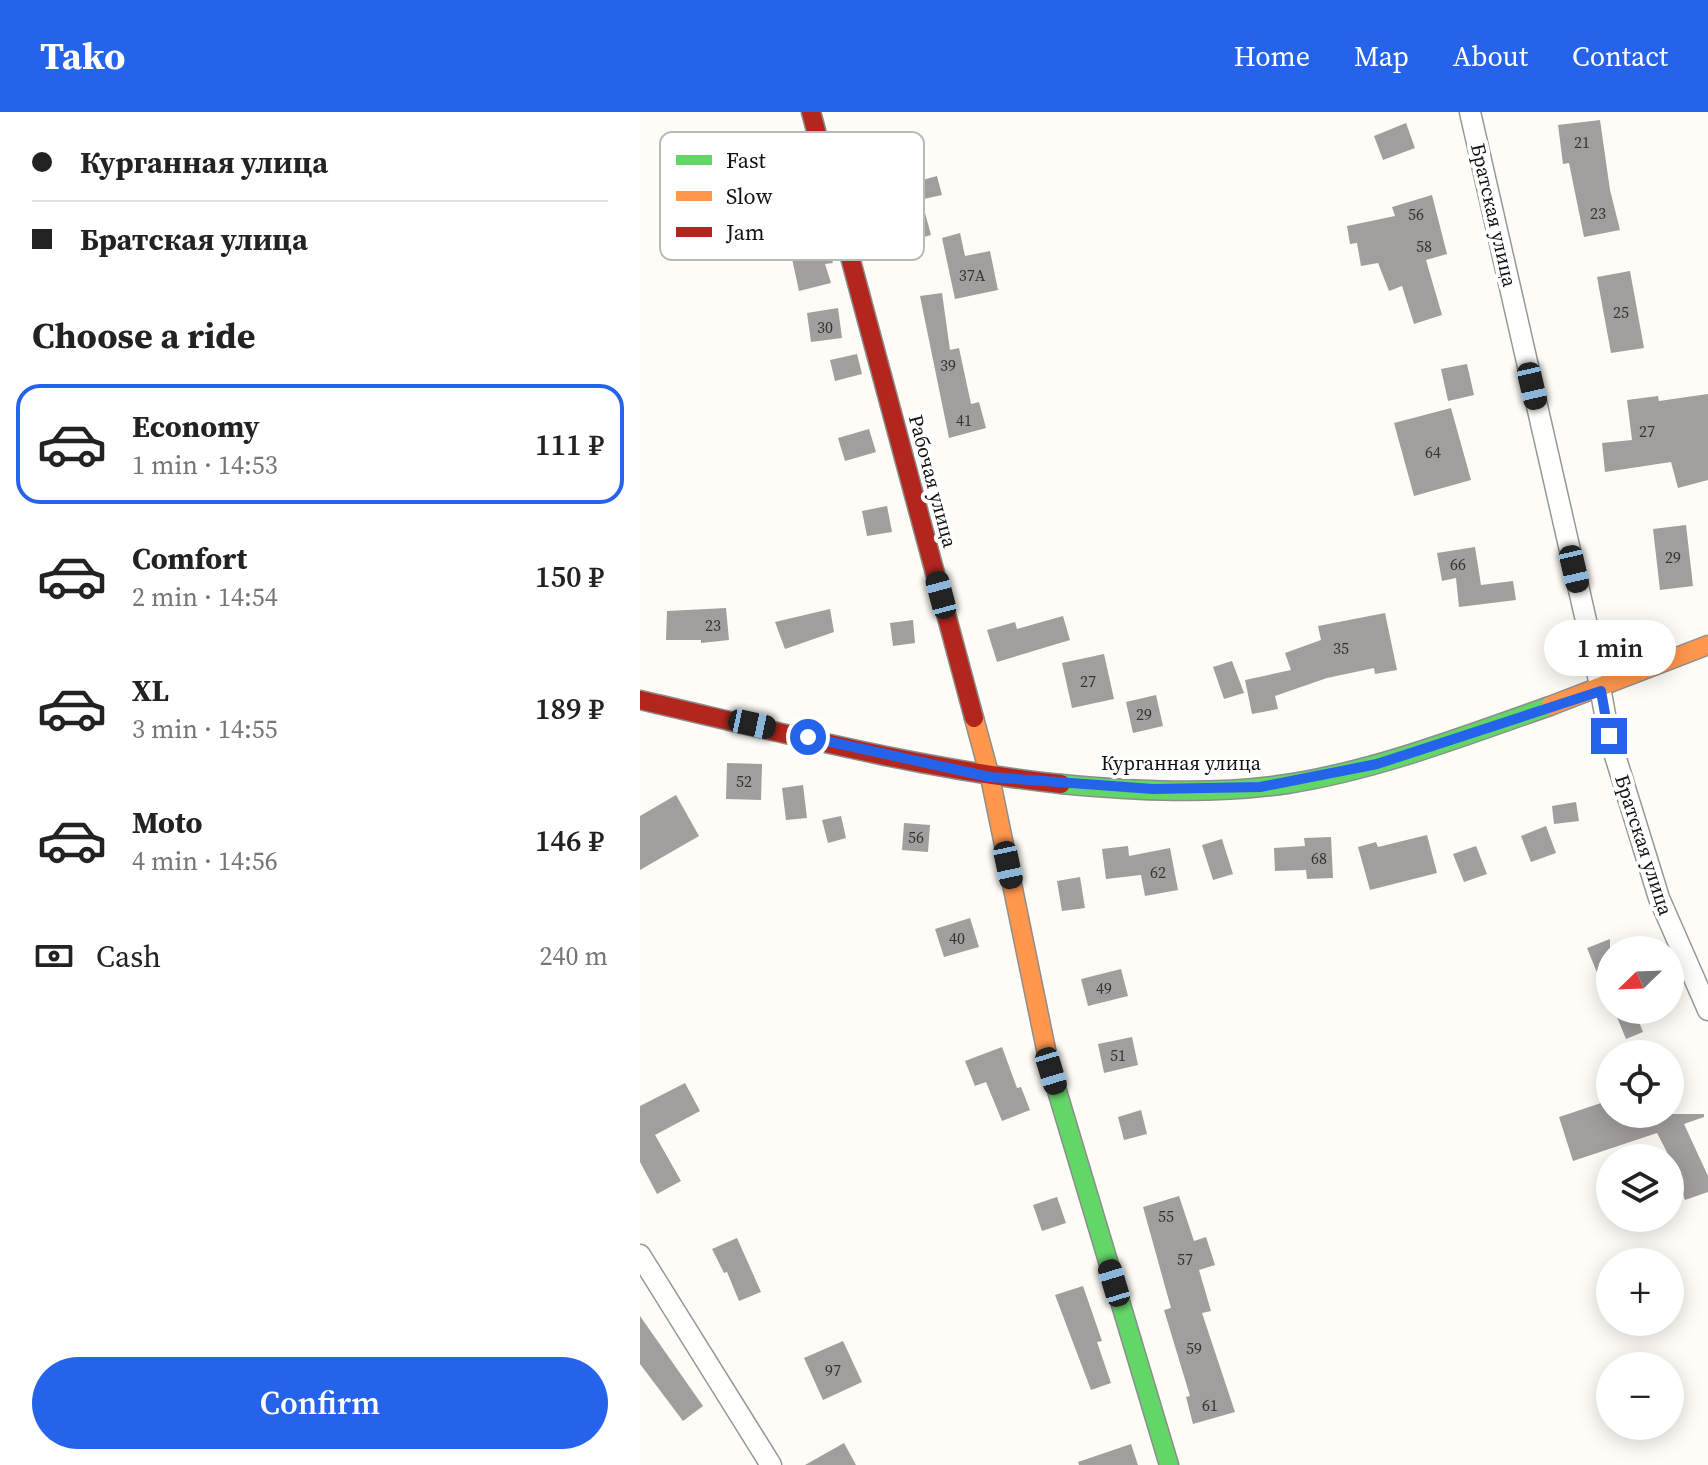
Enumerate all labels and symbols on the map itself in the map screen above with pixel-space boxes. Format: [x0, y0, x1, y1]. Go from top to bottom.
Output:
house number: 21 [1574, 131, 1590, 153]
legend [660, 132, 924, 260]
street label: Братская улица [1464, 140, 1524, 290]
text: Fast [726, 145, 767, 175]
text: Slow [726, 181, 773, 211]
house number: 23 [1590, 202, 1606, 224]
house number: 56 [1408, 203, 1424, 225]
text: Jam [725, 217, 765, 247]
house number: 58 [1416, 235, 1432, 257]
house number: 37А [959, 264, 986, 286]
house number: 25 [1613, 301, 1629, 323]
house number: 30 [817, 316, 833, 338]
house number: 39 [940, 354, 956, 376]
car [1515, 360, 1549, 412]
house number: 41 [956, 409, 972, 431]
street label: Рабочая улица [902, 411, 964, 551]
house number: 27 [1639, 420, 1655, 442]
house number: 64 [1425, 441, 1441, 463]
car [1557, 543, 1591, 595]
house number: 29 [1665, 546, 1681, 568]
house number: 66 [1450, 553, 1466, 575]
car [923, 569, 959, 621]
house number: 23 [705, 614, 721, 636]
callout: 1 min [1543, 620, 1675, 676]
house number: 35 [1333, 637, 1349, 659]
house number: 27 [1080, 670, 1096, 692]
house number: 29 [1136, 703, 1152, 725]
car [726, 707, 778, 741]
route end [1591, 718, 1627, 754]
route start [790, 719, 826, 755]
street label: Курганная улица [1101, 749, 1262, 777]
house number: 52 [736, 770, 752, 792]
street label: Братская улица [1608, 771, 1680, 920]
house number: 56 [908, 826, 924, 848]
car [991, 839, 1025, 891]
house number: 68 [1311, 847, 1327, 869]
house number: 62 [1150, 861, 1166, 883]
house number: 40 [949, 927, 965, 949]
north arrow [1596, 936, 1684, 1024]
house number: 49 [1096, 977, 1112, 999]
house number: 51 [1110, 1044, 1126, 1066]
car [1033, 1045, 1069, 1097]
house number: 55 [1158, 1205, 1174, 1227]
house number: 57 [1177, 1248, 1193, 1270]
car [1096, 1257, 1132, 1309]
house number: 59 [1186, 1337, 1202, 1359]
house number: 97 [825, 1359, 841, 1381]
house number: 61 [1202, 1394, 1218, 1416]

